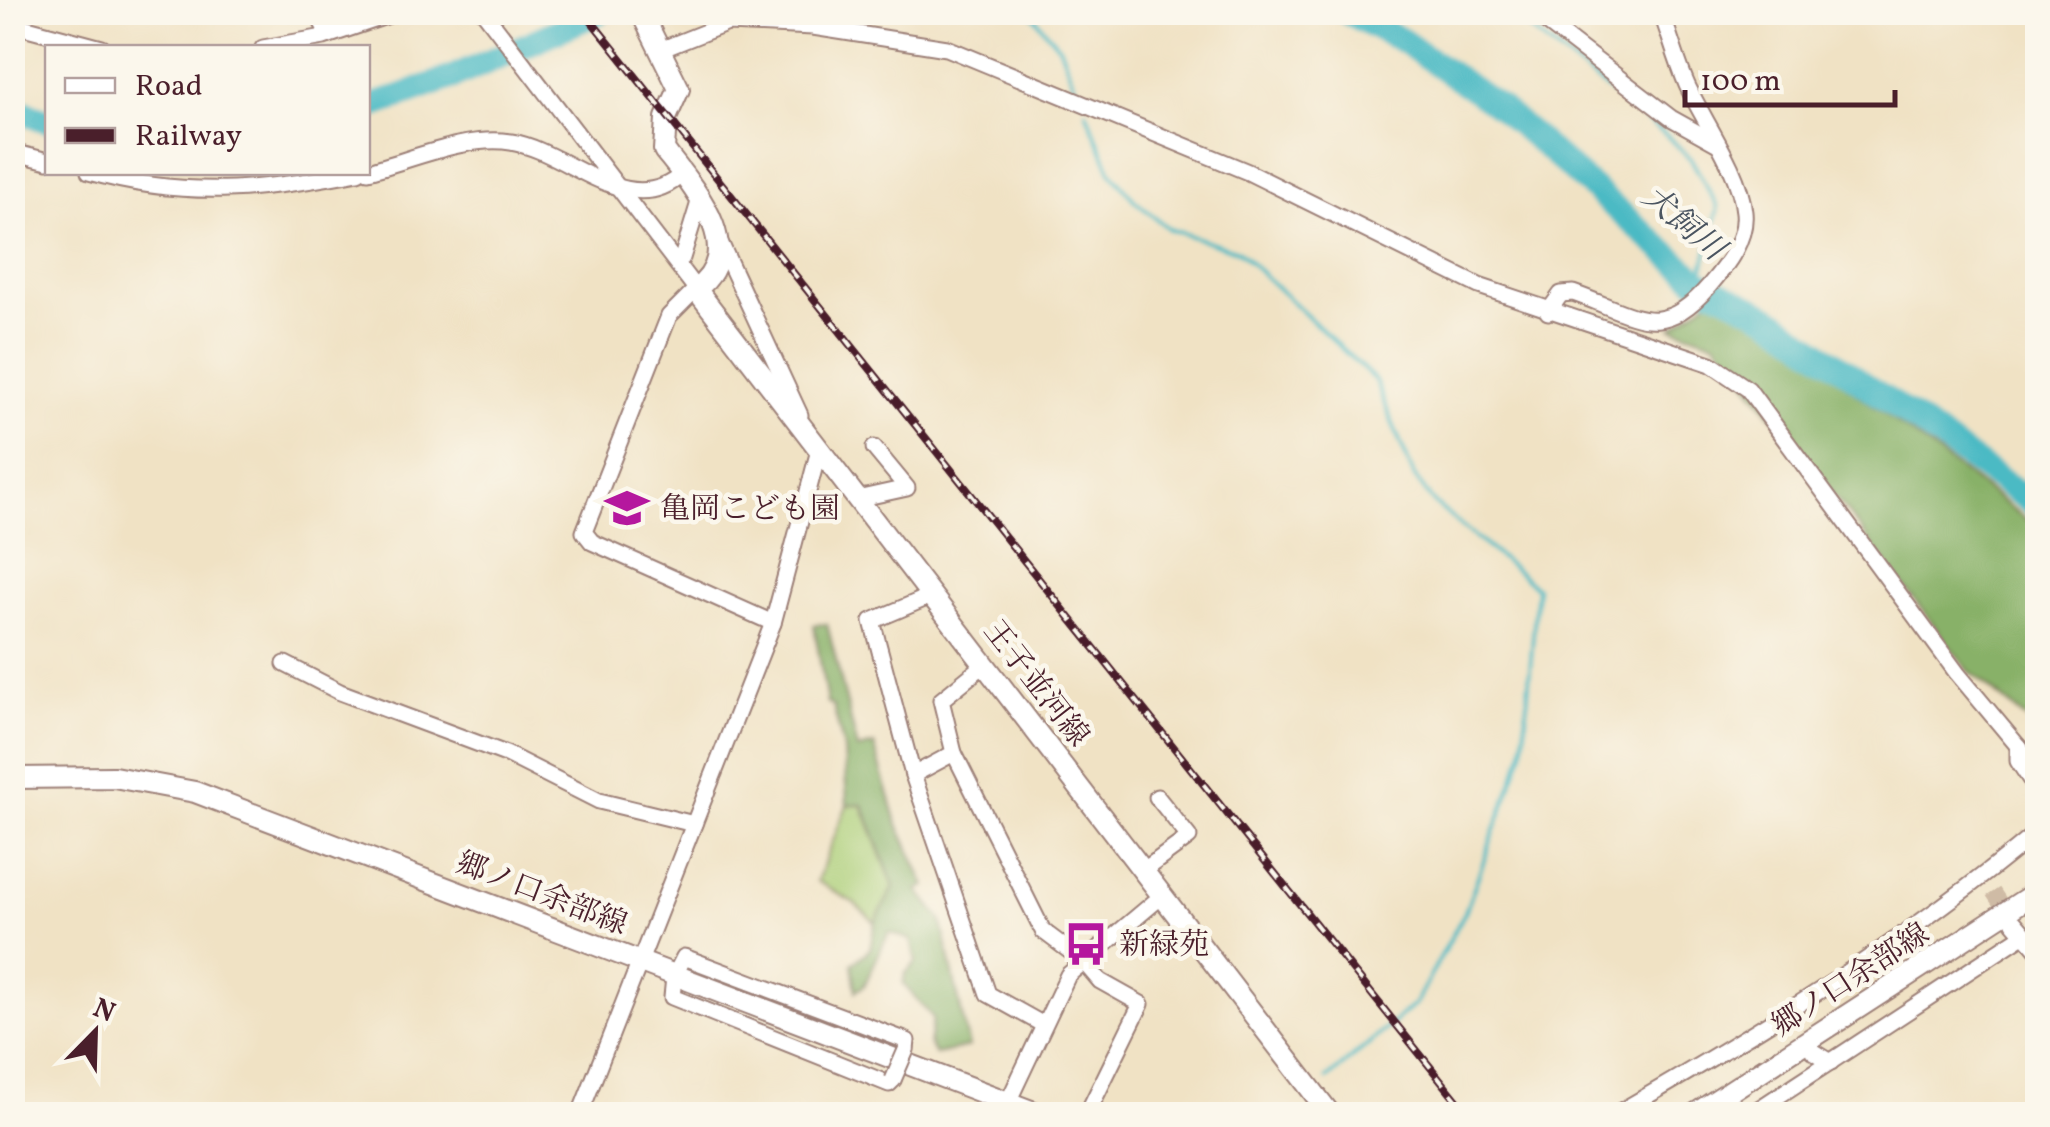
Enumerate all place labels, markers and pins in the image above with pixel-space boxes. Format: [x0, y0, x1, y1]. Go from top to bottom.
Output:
school or university icon: 亀岡こども園 [603, 484, 651, 532]
place label: 亀岡こども園 [660, 489, 840, 531]
bus stop icon: 新緑苑 [1062, 920, 1110, 968]
place label: 新緑苑 [1119, 925, 1209, 967]

